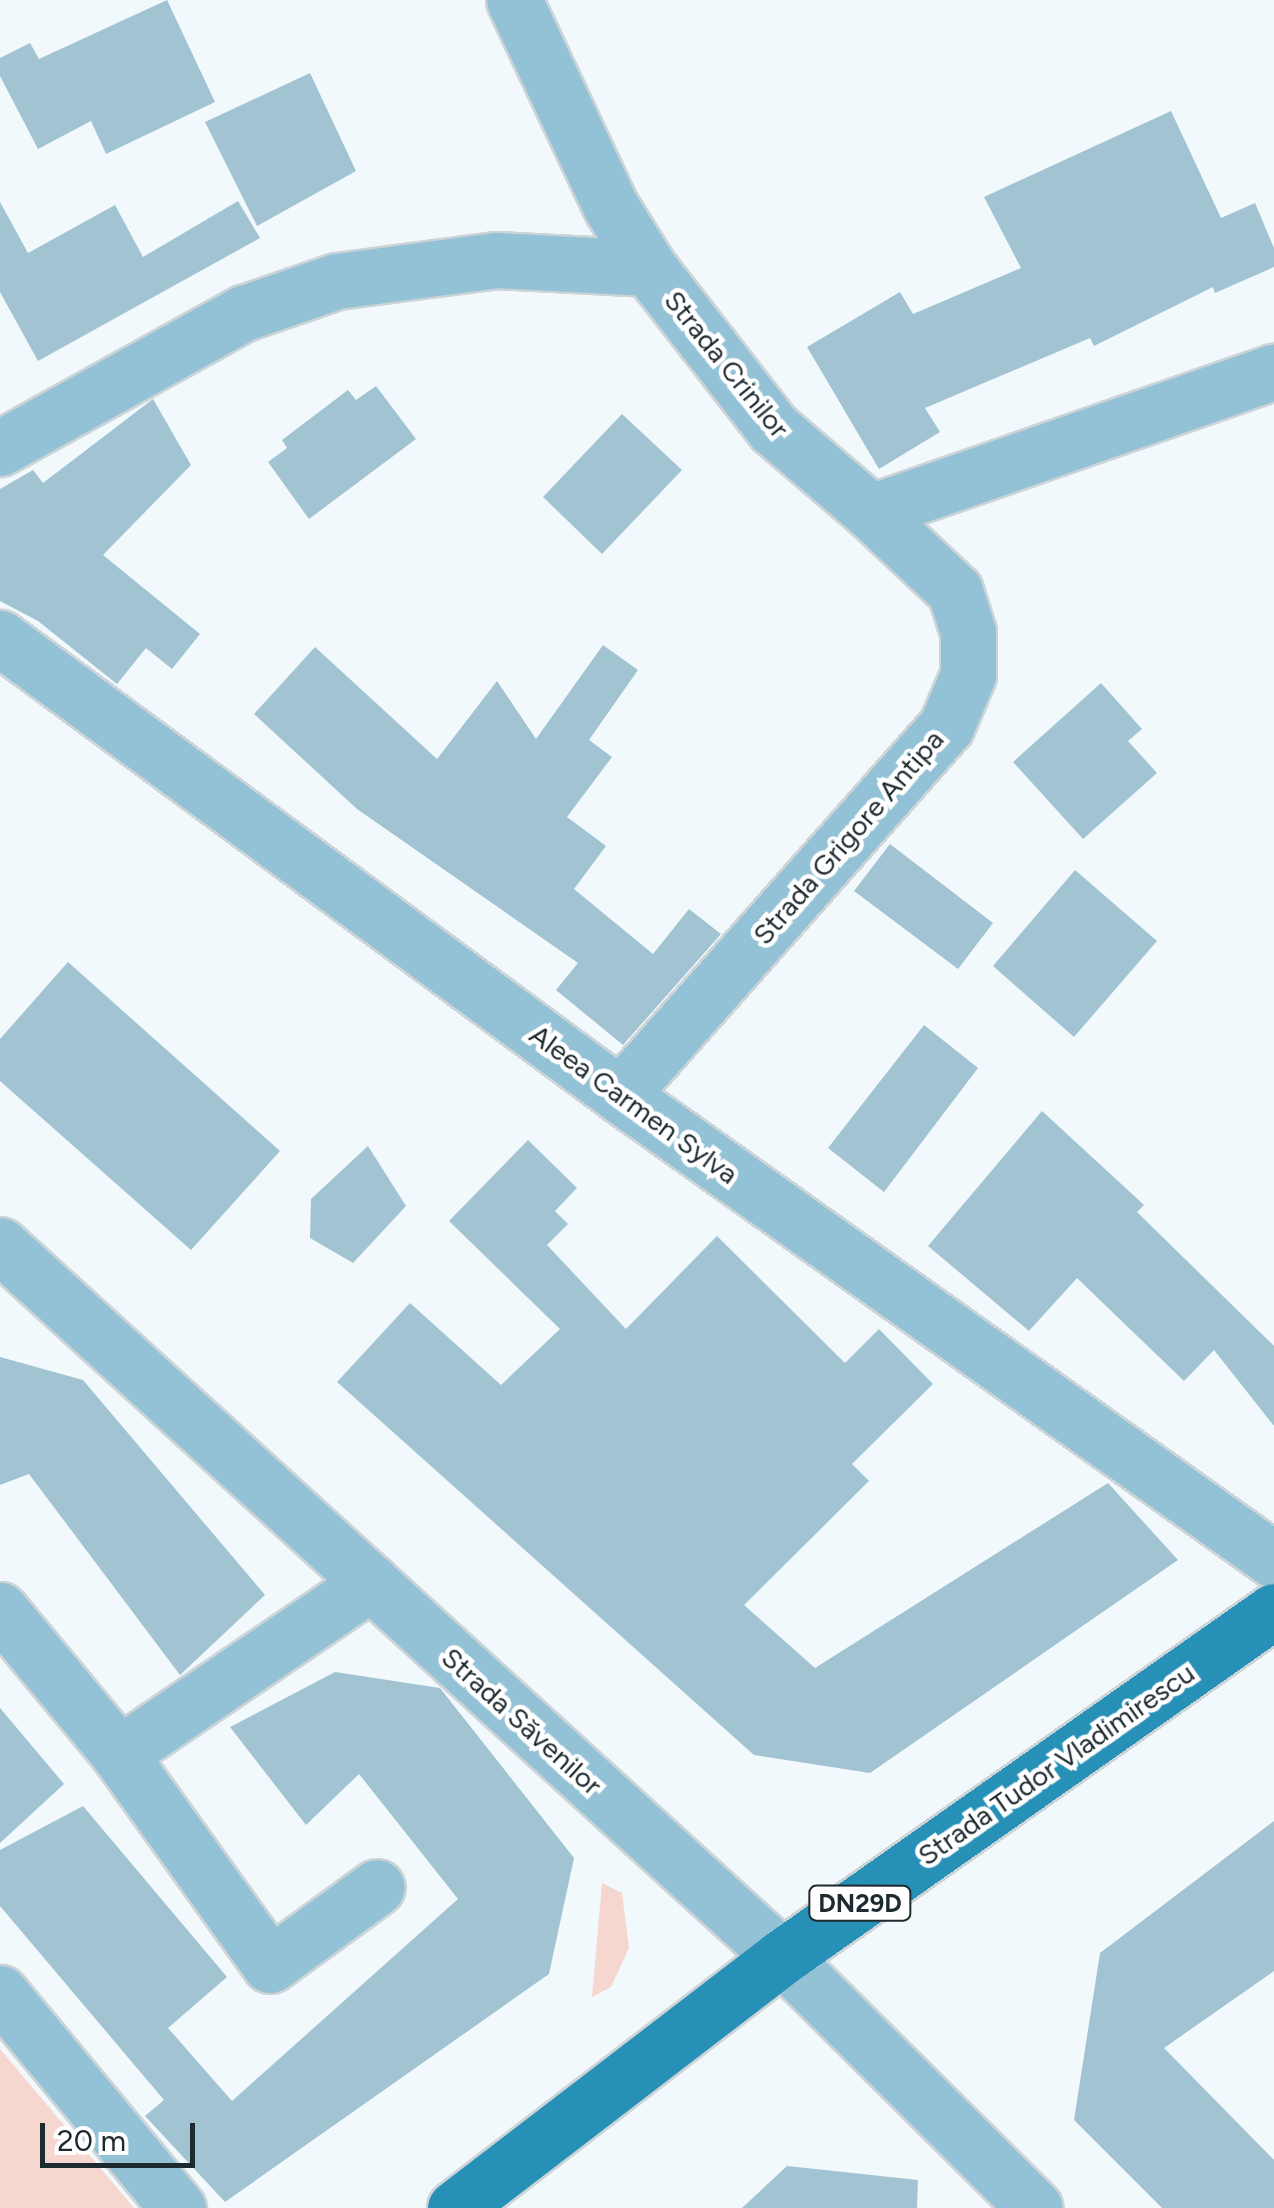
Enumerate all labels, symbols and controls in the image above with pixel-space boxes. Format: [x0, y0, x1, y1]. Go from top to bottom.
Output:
street label: Strada Crinilor [658, 284, 796, 444]
street label: Strada Grigore Antipa [746, 723, 950, 951]
street label: Aleea Carmen Sylva [523, 1017, 745, 1191]
street label: Strada Săvenilor [435, 1640, 609, 1802]
street label: Strada Tudor Vladimirescu [911, 1656, 1201, 1872]
road number: DN29D [808, 1883, 912, 1923]
scale bar [45, 2103, 200, 2165]
text: 20 m [57, 2122, 126, 2159]

